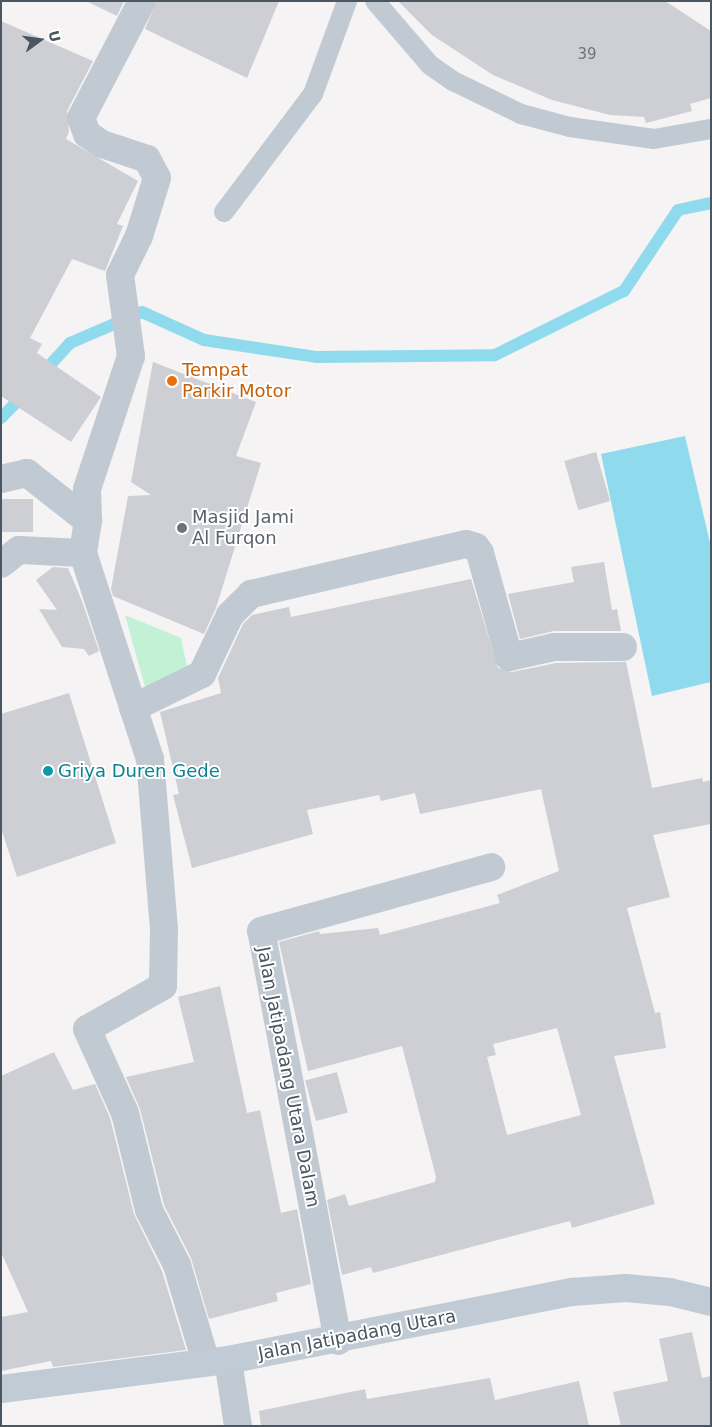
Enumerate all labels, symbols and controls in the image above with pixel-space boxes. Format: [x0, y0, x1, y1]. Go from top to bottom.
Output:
north arrow [15, 15, 65, 65]
text: U [45, 29, 64, 44]
house number: 39 [577, 46, 597, 64]
place label: Tempat Parkir Motor [182, 360, 291, 402]
marker: Tempat Parkir Motor [166, 375, 178, 387]
place label: Masjid Jami Al Furqon [192, 507, 294, 550]
marker: Masjid Jami Al Furqon [176, 522, 188, 534]
place label: Griya Duren Gede [58, 760, 220, 782]
marker: Griya Duren Gede [42, 765, 54, 777]
street label: Jalan Jatipadang Utara Dalam [252, 945, 324, 1209]
street label: Jalan Jatipadang Utara [256, 1305, 458, 1365]

